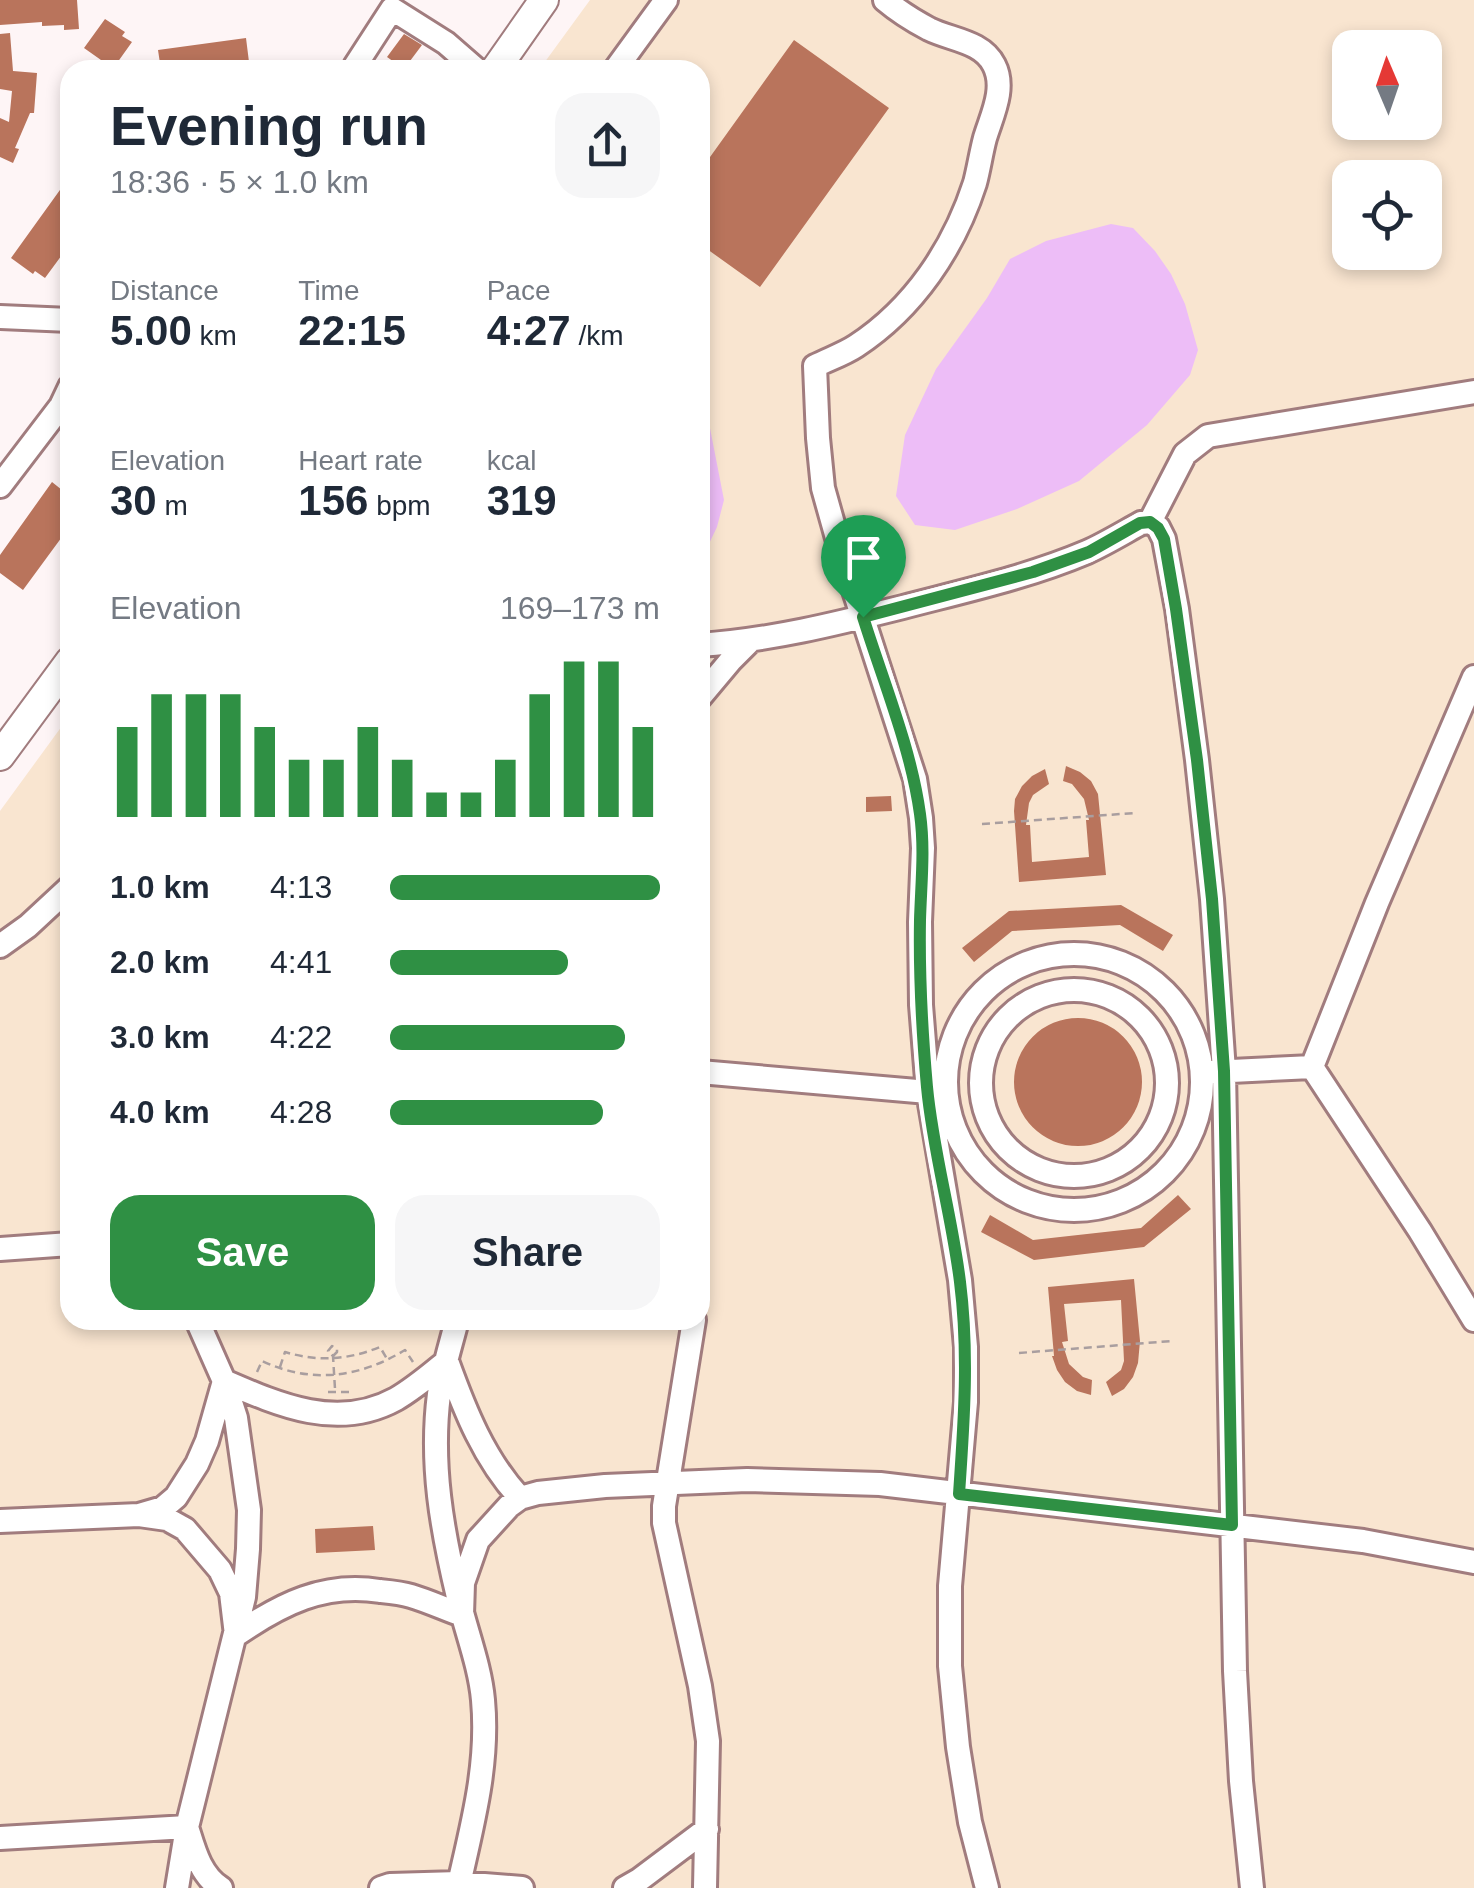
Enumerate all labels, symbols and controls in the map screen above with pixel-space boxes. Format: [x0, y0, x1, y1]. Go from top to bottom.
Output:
north arrow [1332, 30, 1442, 140]
map controls [1332, 30, 1442, 270]
button: share [555, 93, 660, 198]
text: Evening run [110, 95, 428, 157]
button: locate [1332, 160, 1442, 270]
text: 18:36 · 5 × 1.0 km [110, 164, 369, 200]
text: Distance [110, 275, 219, 306]
text: Time [298, 275, 360, 306]
text: Pace [487, 275, 550, 306]
text: 5.00 [110, 307, 192, 354]
text: 22:15 [298, 307, 406, 354]
text: 4:27 [487, 307, 571, 354]
text: km [192, 320, 237, 351]
text: /km [571, 320, 624, 351]
text: Elevation [110, 445, 225, 476]
text: Heart rate [298, 445, 423, 476]
text: kcal [487, 445, 536, 476]
text: 30 [110, 477, 157, 524]
text: 156 [298, 477, 368, 524]
text: 319 [487, 477, 557, 524]
text: m [157, 490, 188, 521]
text: bpm [368, 490, 431, 521]
pin [821, 515, 906, 618]
icon: arrive [836, 530, 891, 585]
text: Elevation [110, 590, 242, 626]
text: 169–173 m [500, 590, 660, 626]
text: 1.0 km [110, 869, 210, 905]
text: 4:13 [270, 869, 332, 905]
text: 2.0 km [110, 944, 210, 980]
text: 4:41 [270, 944, 332, 980]
text: 3.0 km [110, 1019, 210, 1055]
text: 4:22 [270, 1019, 332, 1055]
text: 4.0 km [110, 1094, 210, 1130]
text: 4:28 [270, 1094, 332, 1130]
button: Save [110, 1195, 375, 1310]
button: Share [395, 1195, 660, 1310]

